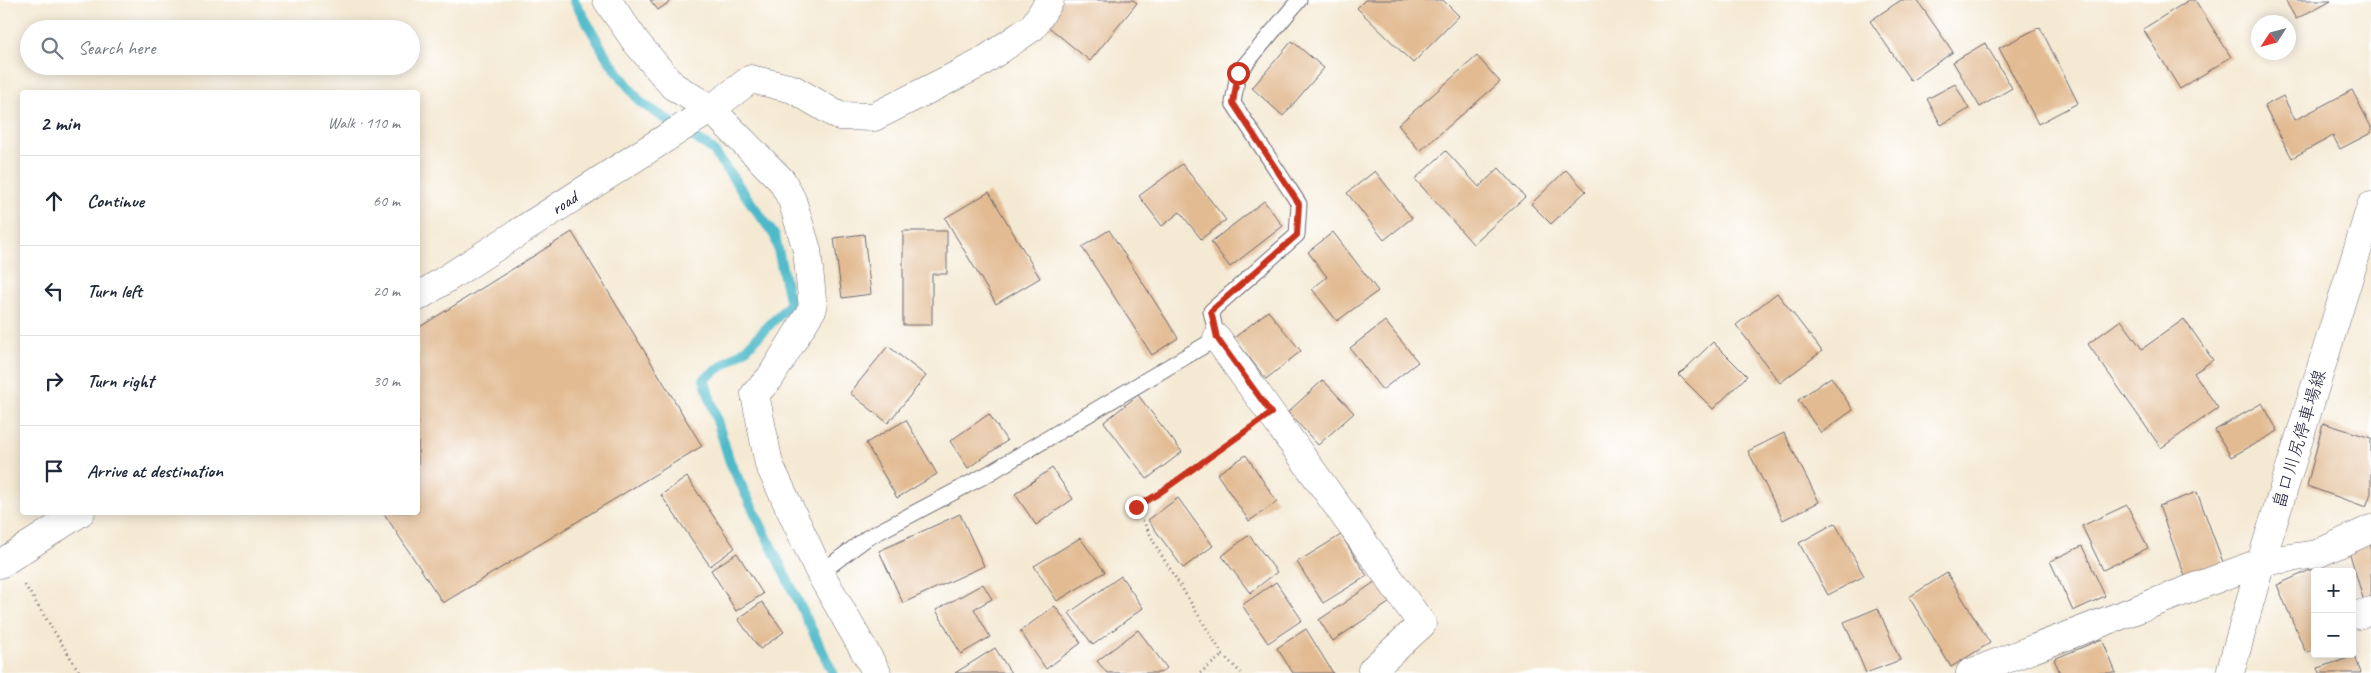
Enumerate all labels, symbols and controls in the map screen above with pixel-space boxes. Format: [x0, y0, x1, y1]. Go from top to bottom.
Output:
north arrow [2251, 15, 2296, 60]
search box [20, 20, 420, 75]
icon: search [38, 34, 66, 62]
text: Search here [78, 36, 155, 60]
route start [1227, 62, 1250, 85]
text: 2 min [40, 110, 80, 136]
text: Walk · 110 m [328, 113, 400, 133]
street label: road [547, 185, 584, 220]
icon: ahead [40, 187, 68, 215]
text: Continue [87, 189, 144, 213]
text: 60 m [373, 191, 400, 211]
icon: left [40, 277, 68, 305]
text: Turn left [87, 279, 142, 303]
text: 20 m [373, 281, 400, 301]
icon: right [40, 367, 68, 395]
street label: 畠口川尻停車場線 [2267, 367, 2331, 511]
text: Turn right [87, 369, 154, 393]
text: 30 m [373, 371, 400, 391]
icon: arrive [40, 457, 68, 485]
text: Arrive at destination [87, 459, 223, 483]
route end [1125, 496, 1148, 519]
map controls [2311, 568, 2356, 658]
button: + [2311, 568, 2356, 613]
button: − [2311, 613, 2356, 658]

